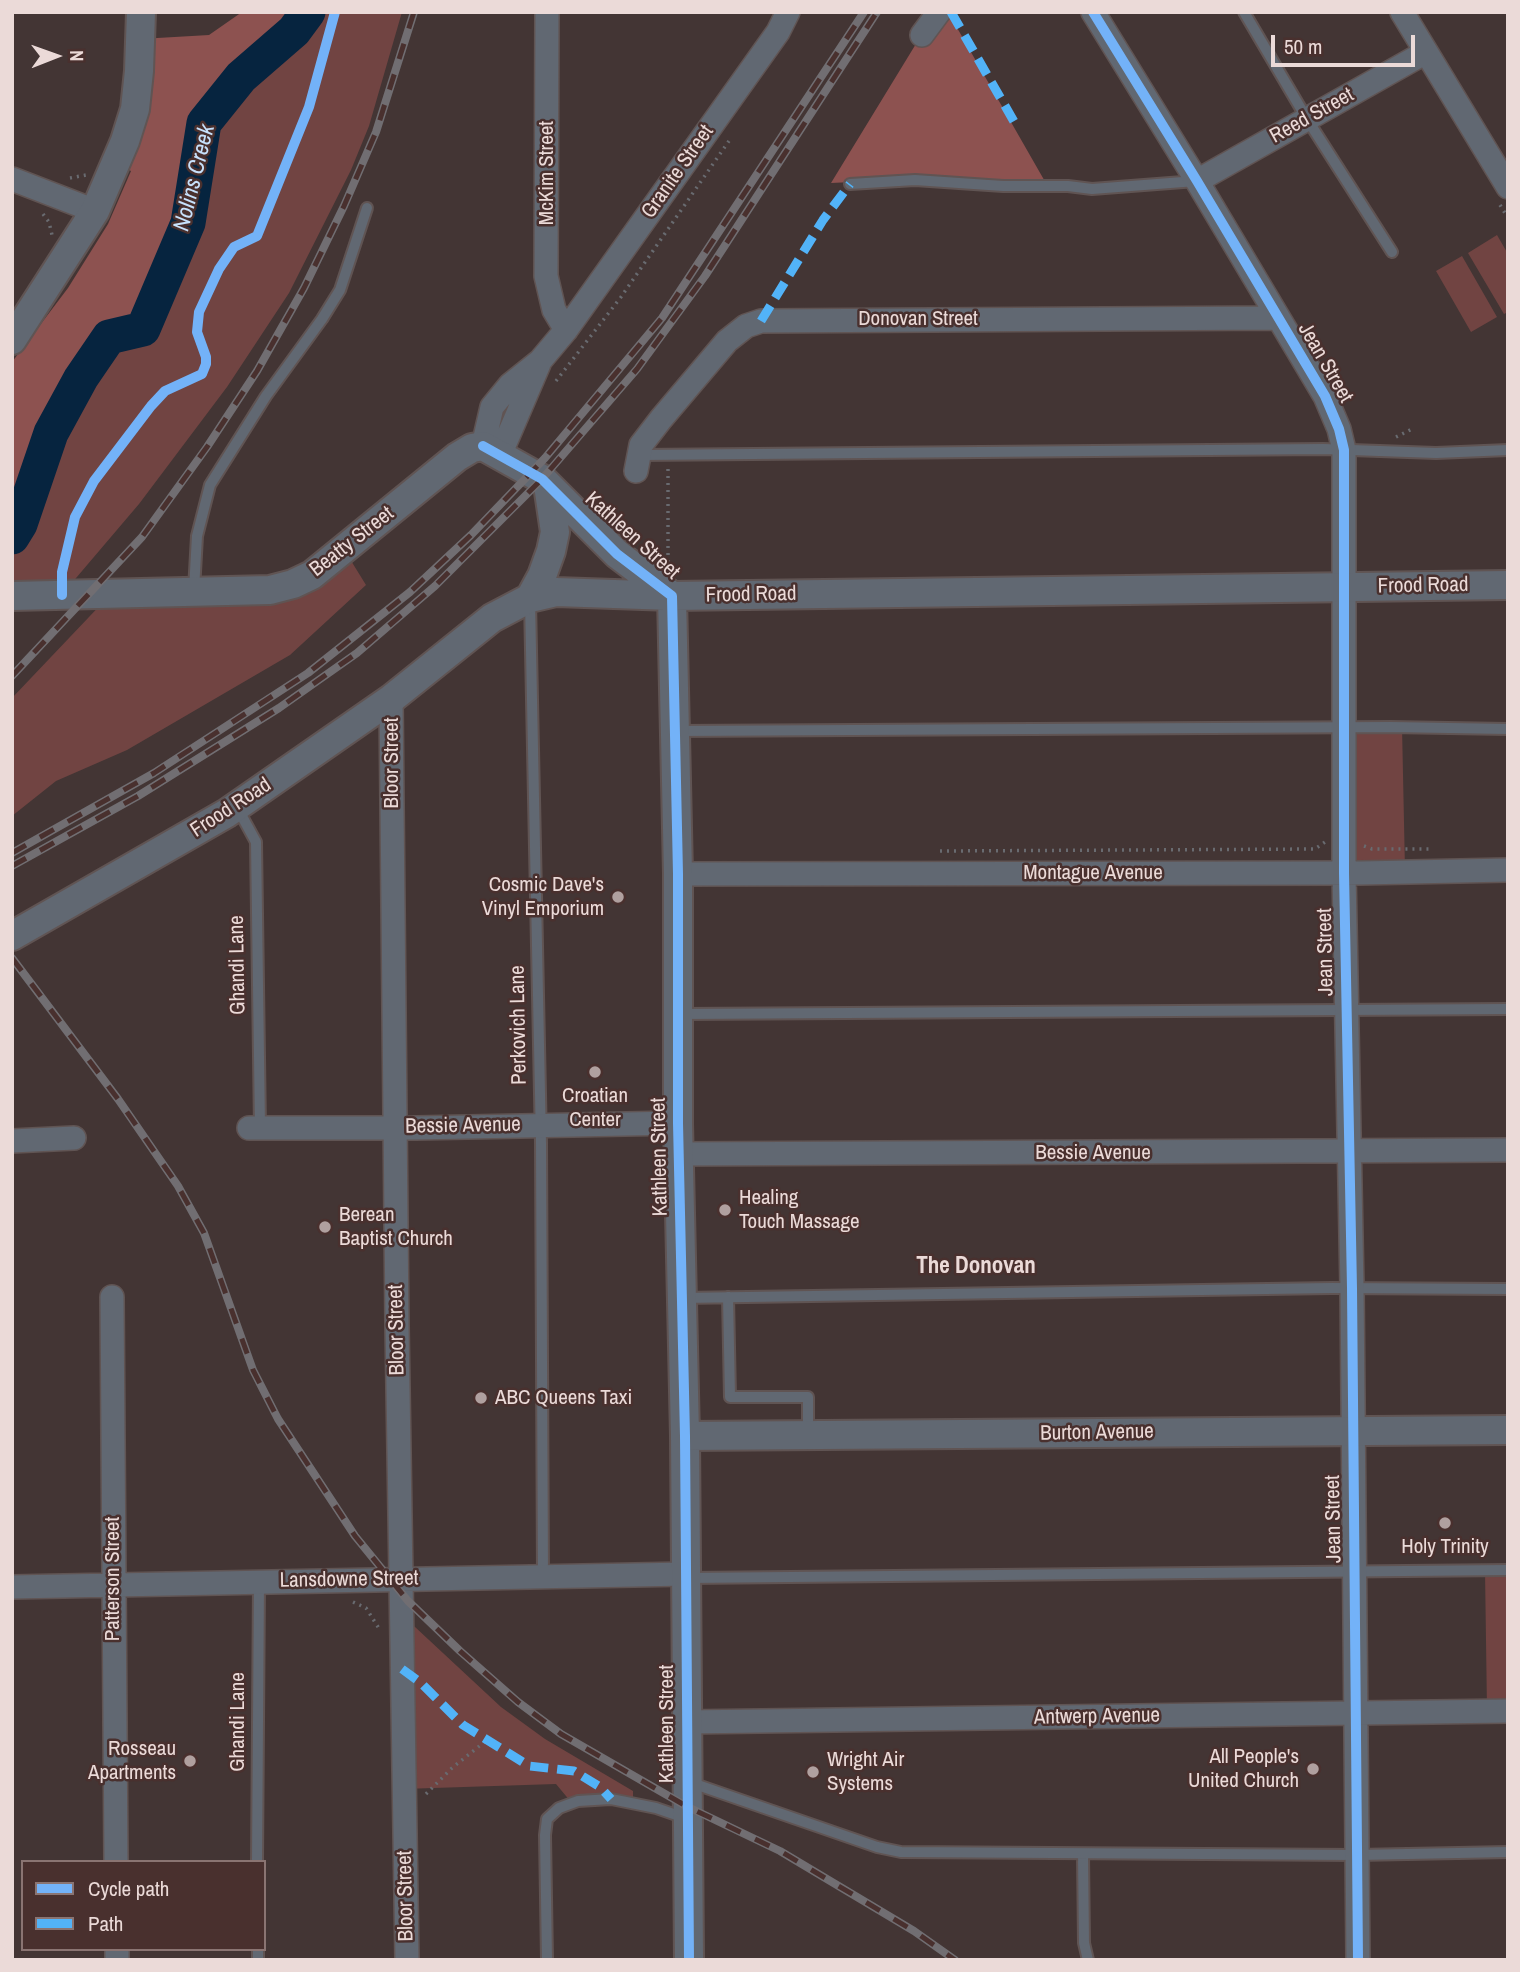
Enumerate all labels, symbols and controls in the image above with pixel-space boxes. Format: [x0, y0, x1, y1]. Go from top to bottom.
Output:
north arrow [21, 21, 91, 91]
scale bar [1275, 21, 1418, 65]
text: 50 m [1284, 32, 1322, 61]
text: N [64, 50, 90, 61]
street label: Reed Street [1266, 83, 1358, 149]
street label: Granite Street [637, 120, 719, 224]
street label: McKim Street [534, 121, 560, 225]
water label: Nolins Creek [168, 122, 222, 234]
street label: Donovan Street [858, 306, 978, 332]
street label: Jean Street [1292, 319, 1358, 407]
street label: Kathleen Street [579, 487, 685, 585]
street label: Beatty Street [305, 501, 399, 583]
street label: Frood Road [1377, 573, 1469, 599]
street label: Frood Road [705, 582, 797, 608]
street label: Bloor Street [379, 718, 405, 808]
street label: Frood Road [186, 773, 276, 843]
street label: Montague Avenue [1023, 860, 1163, 886]
place label: Cosmic Dave's Vinyl Emporium [482, 872, 604, 922]
marker: Cosmic Dave's Vinyl Emporium [610, 889, 626, 905]
street label: Jean Street [1313, 908, 1339, 996]
street label: Ghandi Lane [225, 915, 251, 1015]
street label: Perkovich Lane [505, 965, 533, 1085]
marker: Croatian Center [587, 1064, 603, 1080]
place label: Croatian Center [562, 1083, 628, 1133]
street label: Kathleen Street [646, 1097, 674, 1217]
street label: Bessie Avenue [405, 1112, 521, 1140]
street label: Bessie Avenue [1035, 1140, 1151, 1166]
place label: Healing Touch Massage [739, 1185, 860, 1235]
place label: Berean Baptist Church [339, 1202, 453, 1252]
marker: Healing Touch Massage [717, 1202, 733, 1218]
marker: Berean Baptist Church [317, 1219, 333, 1235]
district label: The Donovan [916, 1253, 1036, 1281]
street label: Bloor Street [384, 1284, 410, 1376]
place label: ABC Queens Taxi [495, 1385, 632, 1411]
marker: ABC Queens Taxi [473, 1390, 489, 1406]
street label: Burton Avenue [1040, 1419, 1154, 1447]
street label: Jean Street [1321, 1475, 1347, 1563]
marker: Holy Trinity [1437, 1515, 1453, 1531]
street label: Patterson Street [100, 1517, 126, 1641]
place label: Holy Trinity [1401, 1534, 1489, 1560]
street label: Lansdowne Street [279, 1566, 419, 1594]
street label: Kathleen Street [654, 1665, 680, 1783]
street label: Ghandi Lane [225, 1672, 251, 1772]
street label: Antwerp Avenue [1034, 1703, 1160, 1731]
place label: Rosseau Apartments [88, 1736, 176, 1786]
place label: All People's United Church [1188, 1744, 1299, 1794]
place label: Wright Air Systems [827, 1747, 904, 1797]
marker: Rosseau Apartments [182, 1753, 198, 1769]
marker: All People's United Church [1305, 1761, 1321, 1777]
marker: Wright Air Systems [805, 1764, 821, 1780]
street label: Bloor Street [393, 1850, 419, 1942]
legend [21, 1860, 266, 1951]
text: Cycle path [88, 1874, 169, 1903]
text: Path [88, 1909, 123, 1938]

